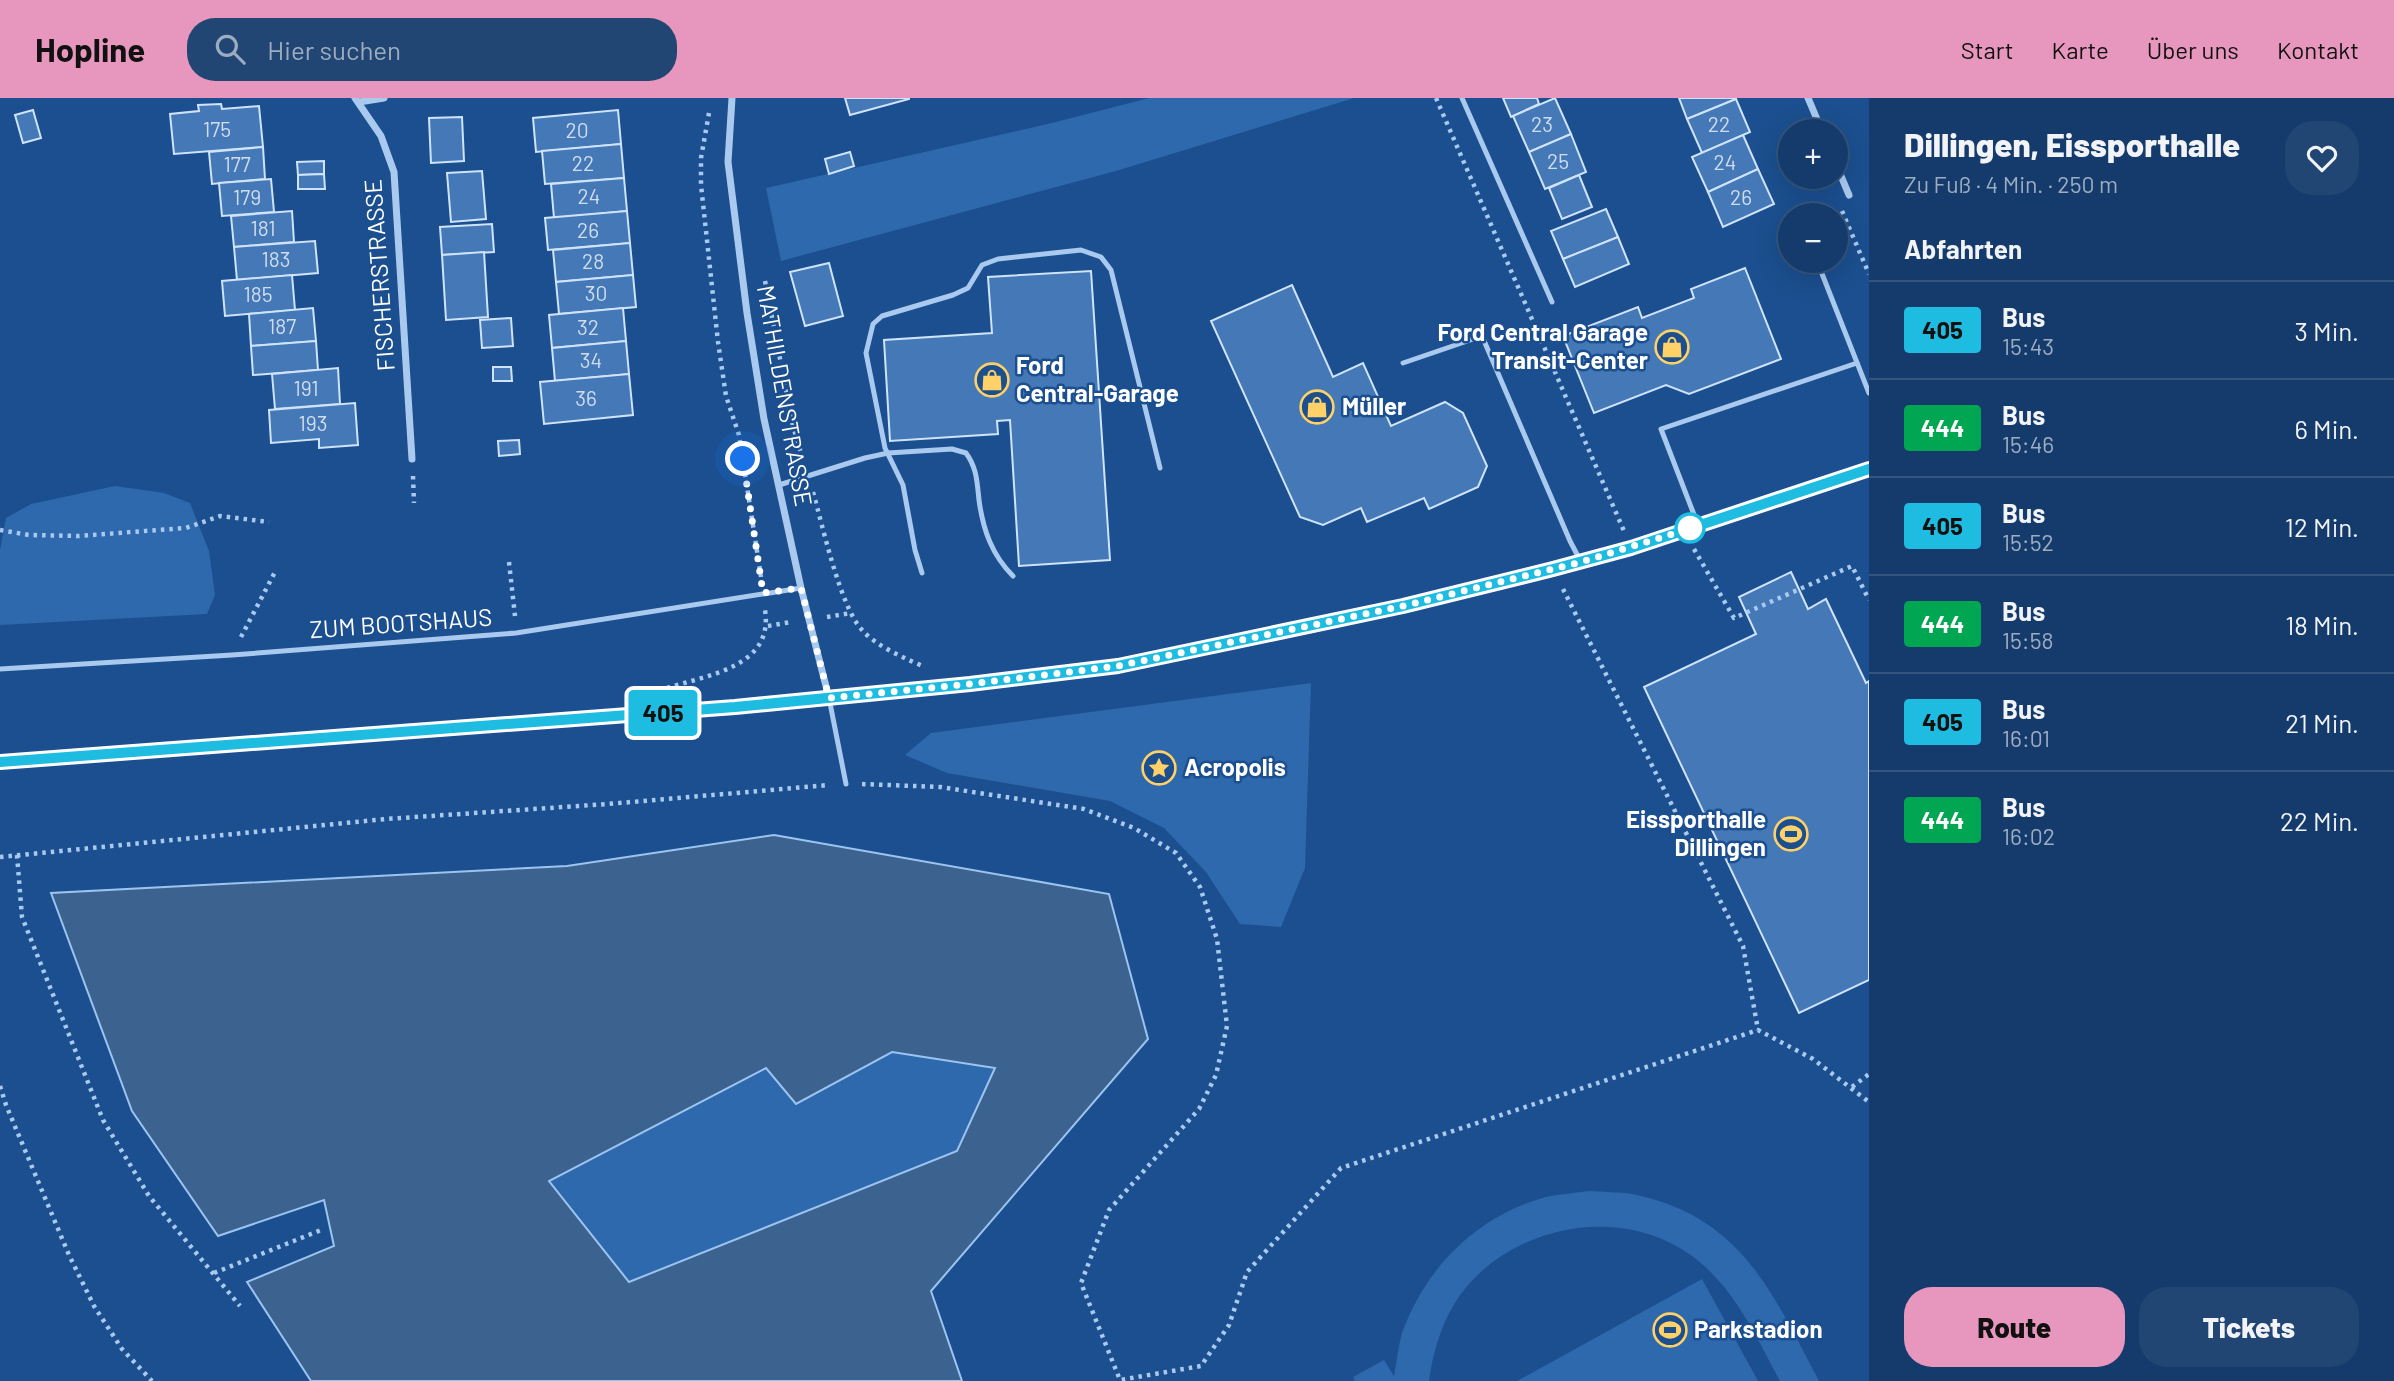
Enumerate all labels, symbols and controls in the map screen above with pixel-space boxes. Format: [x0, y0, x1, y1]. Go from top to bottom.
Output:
search box [187, 18, 677, 81]
text: Hopline [35, 29, 145, 69]
icon: search [211, 30, 249, 68]
text: Hier suchen [267, 34, 401, 65]
text: Start [1961, 35, 2014, 64]
text: Karte [2052, 35, 2109, 64]
text: Über uns [2147, 35, 2239, 64]
text: Kontakt [2277, 35, 2359, 64]
house number: 23 [1531, 111, 1553, 136]
house number: 22 [1708, 111, 1730, 136]
house number: 175 [203, 116, 231, 141]
house number: 20 [565, 117, 589, 142]
map controls [1778, 119, 1848, 273]
button: + [1778, 119, 1848, 189]
button: heart [2285, 121, 2359, 195]
text: Dillingen, Eissporthalle [1904, 124, 2240, 164]
house number: 25 [1547, 148, 1569, 173]
house number: 24 [1714, 149, 1736, 174]
house number: 22 [572, 150, 594, 175]
house number: 177 [223, 151, 251, 176]
text: Zu Fuß · 4 Min. · 250 m [1904, 170, 2118, 198]
street label: FISCHERSTRASSE [357, 178, 400, 372]
house number: 24 [578, 183, 600, 208]
house number: 179 [233, 184, 261, 209]
house number: 26 [1730, 184, 1752, 209]
button: − [1778, 203, 1848, 273]
house number: 181 [250, 215, 276, 240]
house number: 26 [577, 217, 599, 242]
text: Abfahrten [1904, 233, 2022, 264]
house number: 183 [261, 246, 291, 271]
house number: 28 [582, 248, 604, 273]
house number: 30 [585, 280, 607, 305]
house number: 185 [243, 281, 273, 306]
street label: MATHILDENSTRASSE [752, 283, 819, 509]
text: Bus [2002, 301, 2045, 332]
house number: 187 [268, 313, 296, 338]
house number: 32 [577, 314, 599, 339]
text: 405 [1922, 315, 1963, 344]
text: 3 Min. [2294, 315, 2359, 346]
place label: Ford Central Garage Transit-Center [1438, 317, 1648, 374]
shop icon: Ford Central Garage Transit-Center [1653, 328, 1691, 366]
text: 15:43 [2002, 332, 2054, 360]
house number: 34 [580, 347, 602, 372]
place label: Ford Central-Garage [1016, 350, 1179, 407]
shop icon: Ford Central-Garage [973, 361, 1011, 399]
house number: 191 [293, 375, 319, 400]
house number: 36 [575, 385, 597, 410]
shop icon: Müller [1298, 388, 1336, 426]
place label: Müller [1342, 391, 1406, 420]
text: Bus [2002, 399, 2045, 430]
house number: 193 [298, 410, 328, 435]
text: 444 [1921, 413, 1964, 442]
text: 6 Min. [2294, 413, 2359, 444]
text: 15:46 [2002, 430, 2054, 458]
your location [725, 441, 760, 476]
text: Bus [2002, 497, 2045, 528]
text: 405 [1922, 511, 1963, 540]
text: 12 Min. [2285, 511, 2359, 542]
unlabelled marker [1675, 513, 1705, 543]
text: 15:52 [2002, 528, 2054, 556]
text: Bus [2002, 595, 2045, 626]
street label: ZUM BOOTSHAUS [309, 602, 493, 643]
text: 444 [1921, 609, 1964, 638]
text: 18 Min. [2285, 609, 2359, 640]
text: 15:58 [2002, 626, 2053, 654]
line badge: 405 [623, 690, 703, 736]
text: Bus [2002, 693, 2045, 724]
text: 405 [642, 698, 684, 727]
text: 405 [1922, 707, 1963, 736]
text: 21 Min. [2285, 707, 2359, 738]
text: 16:01 [2002, 724, 2050, 752]
place icon: Acropolis [1140, 749, 1178, 787]
place label: Acropolis [1184, 752, 1286, 781]
text: Bus [2002, 791, 2045, 822]
place label: Eissporthalle Dillingen [1626, 804, 1766, 861]
text: 444 [1921, 805, 1964, 834]
text: 22 Min. [2280, 805, 2359, 836]
sports icon: Eissporthalle Dillingen [1772, 815, 1810, 853]
text: 16:02 [2002, 822, 2055, 850]
button: Route [1904, 1287, 2125, 1367]
button: Tickets [2139, 1287, 2359, 1367]
sports icon: Parkstadion [1651, 1311, 1689, 1349]
place label: Parkstadion [1694, 1314, 1823, 1343]

